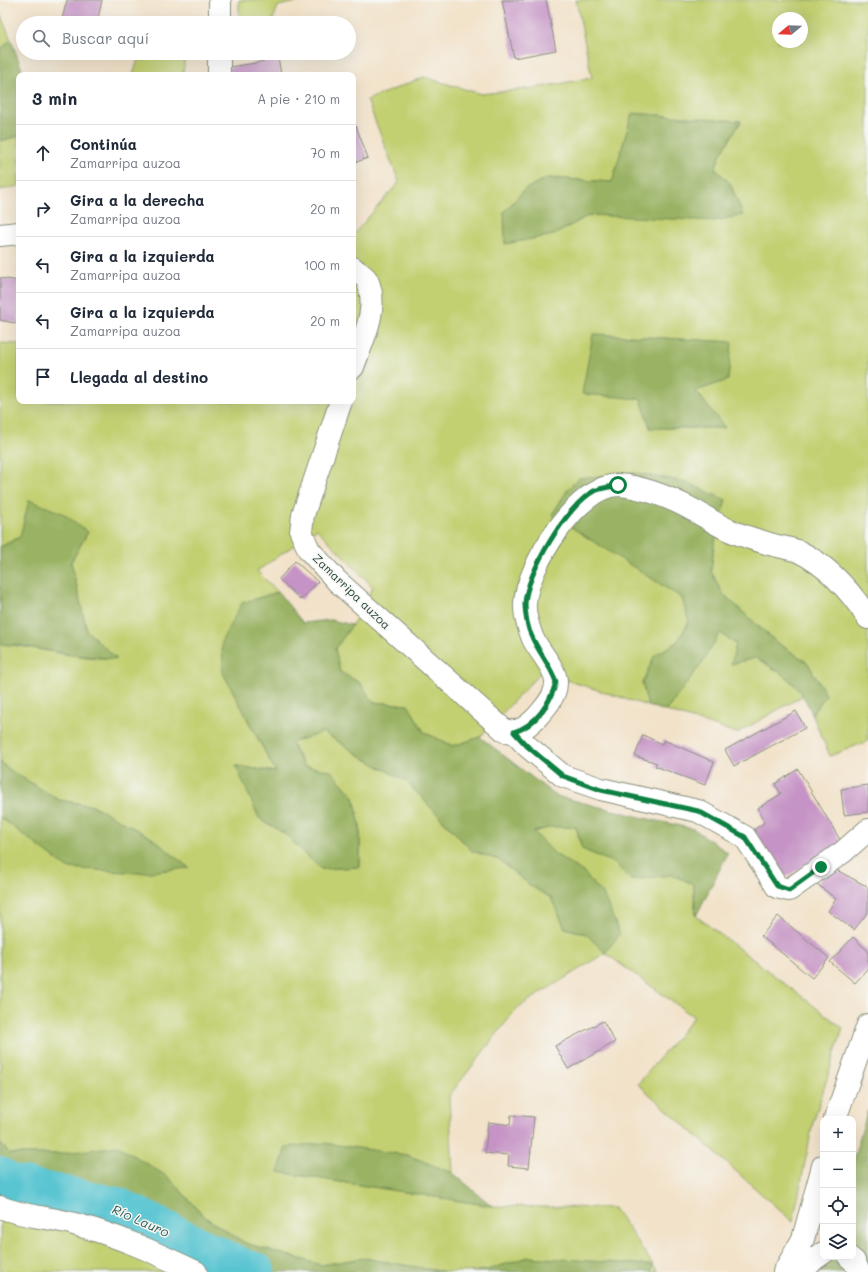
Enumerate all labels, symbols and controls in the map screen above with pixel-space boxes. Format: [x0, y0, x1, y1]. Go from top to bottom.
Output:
north arrow [772, 12, 808, 48]
search box [16, 16, 356, 60]
icon: search [30, 27, 52, 49]
text: Buscar aquí [62, 28, 149, 48]
text: 3 min [32, 87, 77, 109]
text: A pie · 210 m [257, 90, 340, 107]
text: Continúa [70, 134, 137, 154]
icon: ahead [32, 142, 54, 164]
text: 70 m [310, 144, 340, 161]
text: Zamarripa auzoa [70, 154, 181, 171]
text: Gira a la derecha [70, 190, 204, 210]
icon: right [32, 198, 54, 220]
text: 20 m [310, 200, 340, 217]
text: Zamarripa auzoa [70, 210, 181, 227]
text: Gira a la izquierda [70, 246, 215, 266]
icon: left [32, 254, 54, 276]
text: 100 m [304, 256, 340, 273]
text: Zamarripa auzoa [70, 266, 181, 283]
text: Gira a la izquierda [70, 302, 215, 322]
icon: left [32, 310, 54, 332]
text: 20 m [310, 312, 340, 329]
text: Zamarripa auzoa [70, 322, 181, 339]
icon: arrive [32, 366, 54, 388]
text: Llegada al destino [70, 367, 208, 387]
route start [609, 476, 627, 494]
street label: Zamarripa auzoa [310, 550, 394, 632]
route end [812, 858, 830, 876]
map controls [820, 1116, 856, 1260]
button: + [820, 1116, 856, 1152]
button: − [820, 1152, 856, 1188]
button: locate [820, 1188, 856, 1224]
water label: Río Lauro [110, 1200, 172, 1240]
button: layers [820, 1224, 856, 1260]

